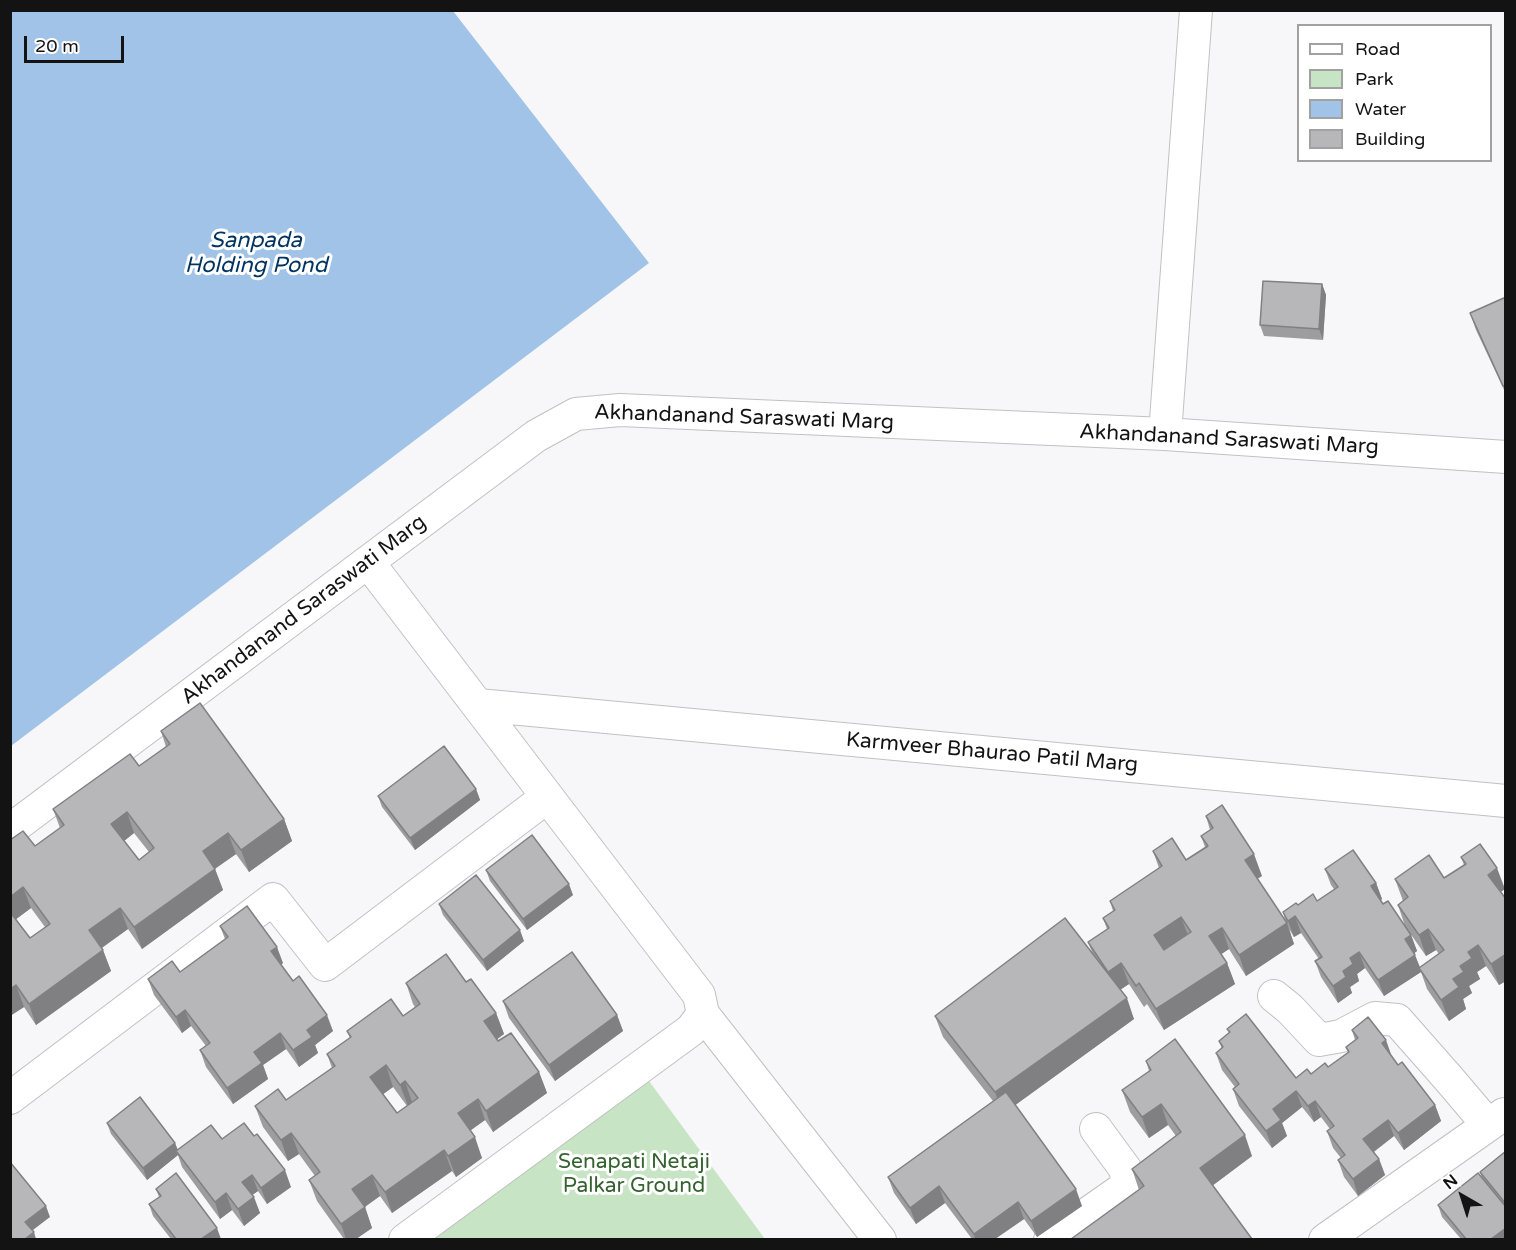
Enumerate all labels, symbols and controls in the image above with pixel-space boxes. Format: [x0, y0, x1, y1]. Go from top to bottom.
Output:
scale bar [27, 24, 128, 62]
legend [1297, 24, 1492, 162]
text: 20 m [35, 35, 79, 57]
text: Road [1355, 38, 1400, 60]
text: Park [1355, 68, 1393, 90]
text: Water [1355, 98, 1406, 120]
text: Building [1355, 128, 1425, 150]
water label: Sanpada Holding Pond [185, 228, 327, 280]
street label: Akhandanand Saraswati Marg [594, 400, 894, 436]
street label: Akhandanand Saraswati Marg [1079, 420, 1379, 460]
street label: Akhandanand Saraswati Marg [177, 510, 431, 710]
street label: Karmveer Bhaurao Patil Marg [845, 728, 1139, 778]
park label: Senapati Netaji Palkar Ground [558, 1149, 710, 1199]
north arrow [1432, 1166, 1492, 1226]
text: N [1439, 1170, 1462, 1194]

